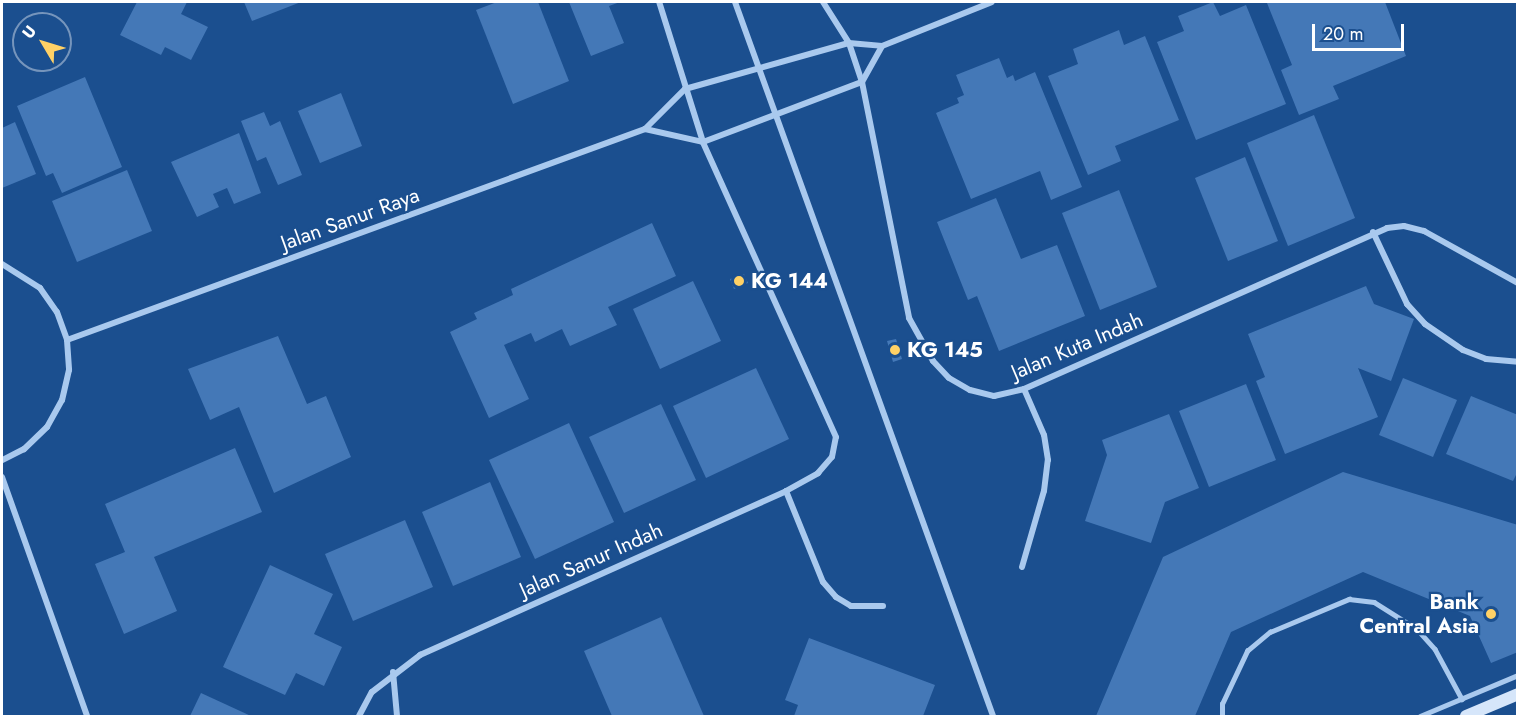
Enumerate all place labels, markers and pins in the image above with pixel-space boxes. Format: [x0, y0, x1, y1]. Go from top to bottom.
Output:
place label: KG 144 [751, 268, 828, 294]
marker: KG 144 [732, 274, 746, 288]
place label: KG 145 [907, 337, 983, 363]
marker: KG 145 [888, 343, 902, 357]
place label: Bank Central Asia [1359, 589, 1479, 639]
marker: Bank Central Asia [1484, 607, 1498, 621]

